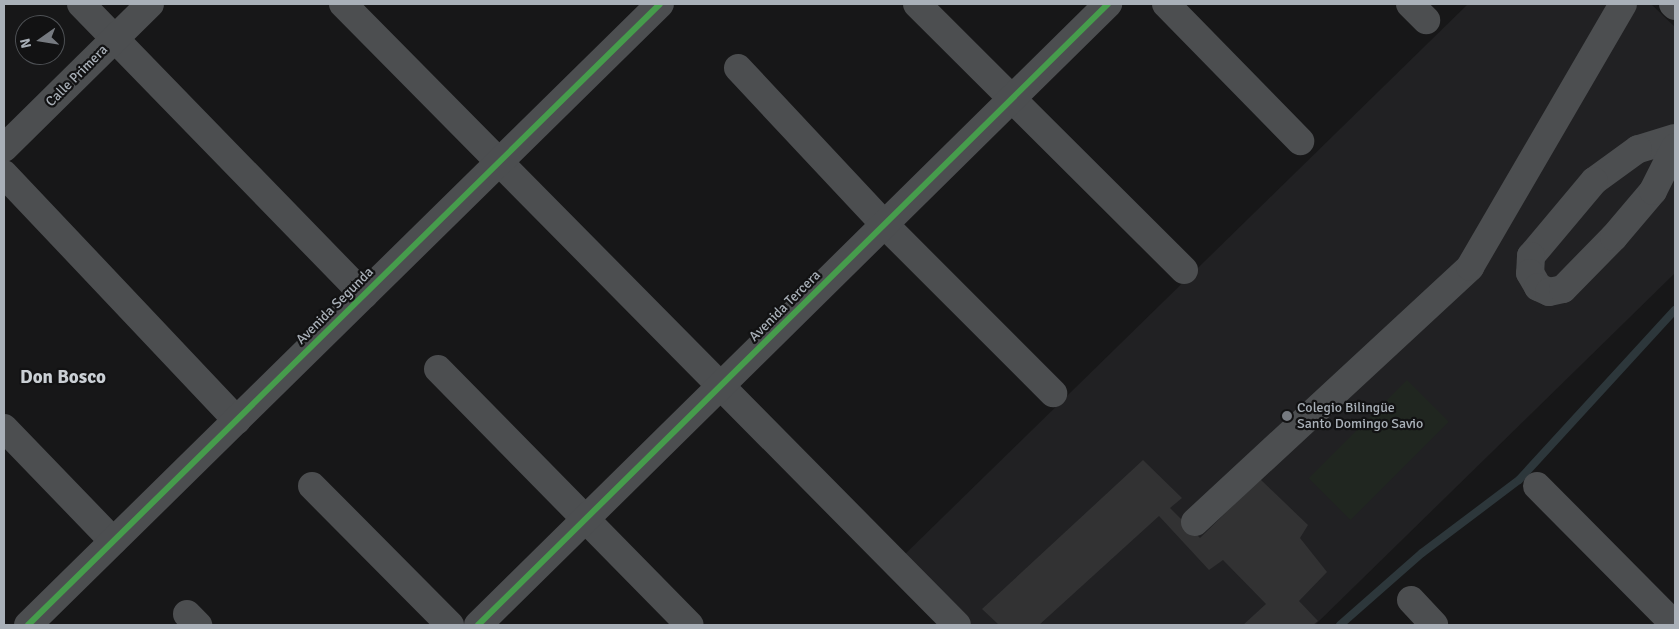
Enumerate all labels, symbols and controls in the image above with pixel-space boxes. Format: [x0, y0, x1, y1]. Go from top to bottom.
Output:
north arrow [15, 15, 65, 65]
text: N [16, 37, 35, 50]
street label: Calle Primera [43, 42, 111, 110]
street label: Avenida Segunda [293, 264, 377, 348]
street label: Avenida Tercera [746, 267, 824, 345]
district label: Don Bosco [20, 367, 106, 389]
place label: Colegio Bilingüe Santo Domingo Savio [1297, 400, 1423, 432]
marker: Colegio Bilingüe Santo Domingo Savio [1281, 410, 1293, 422]

